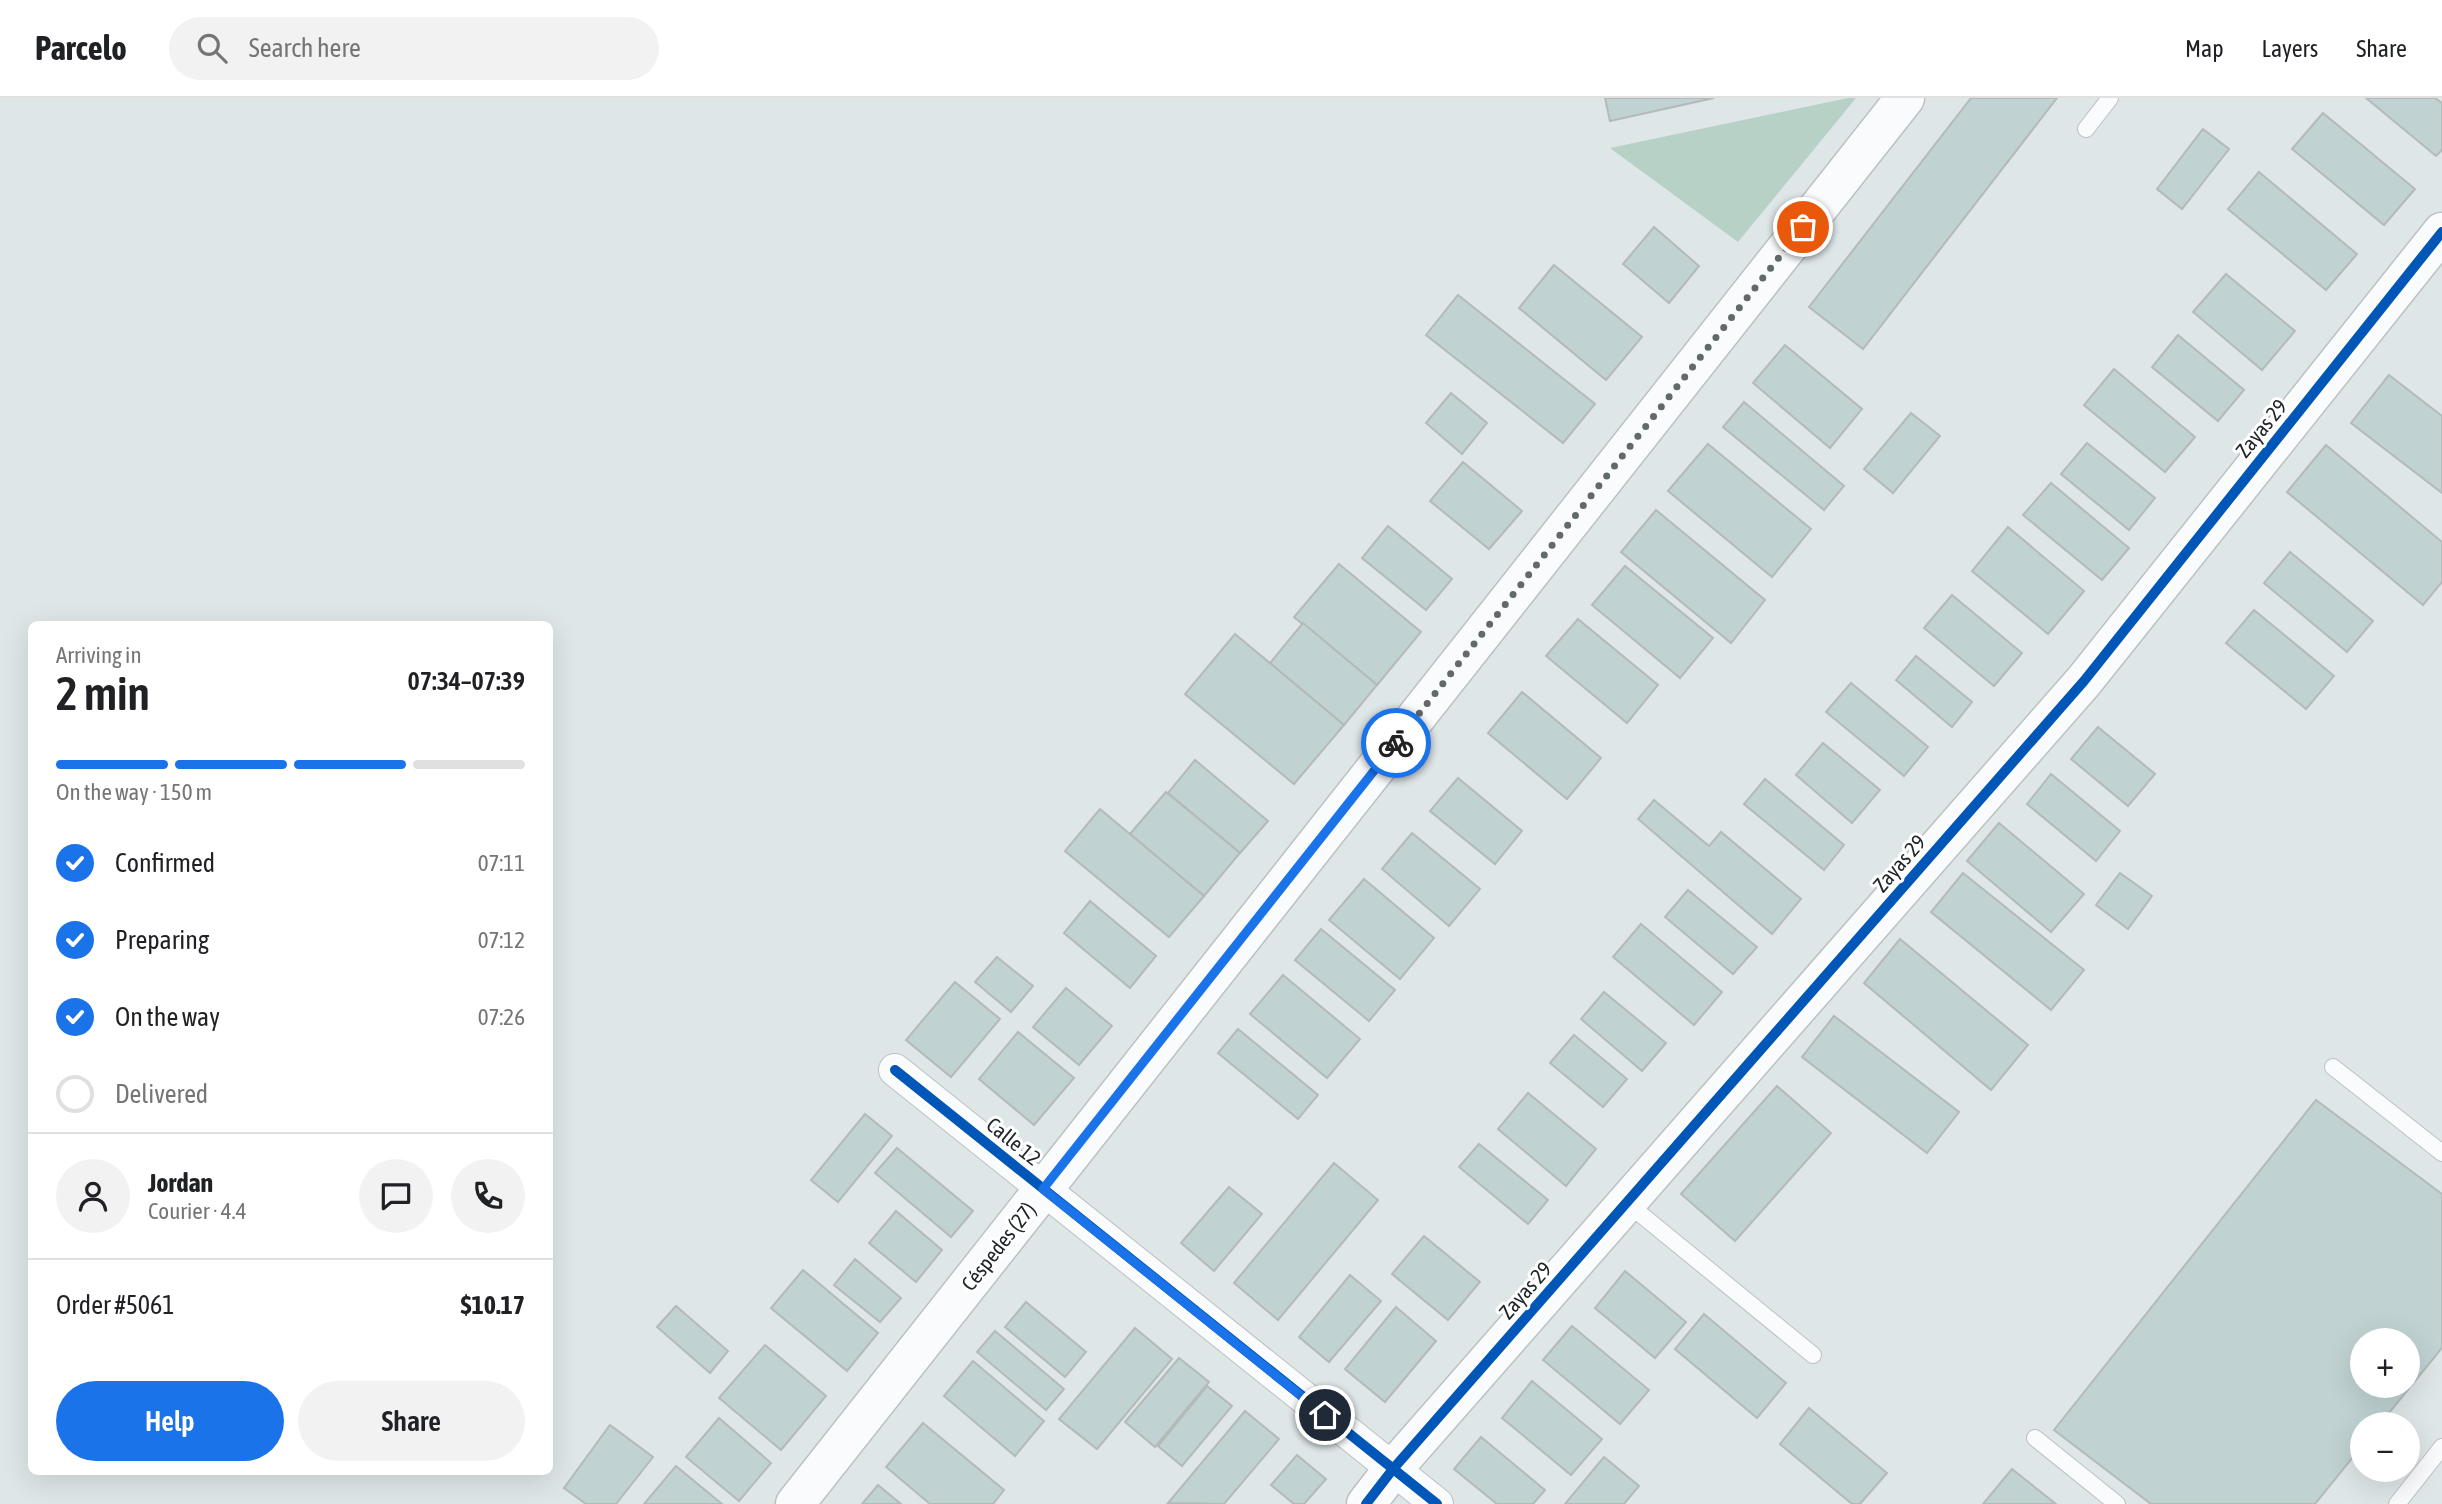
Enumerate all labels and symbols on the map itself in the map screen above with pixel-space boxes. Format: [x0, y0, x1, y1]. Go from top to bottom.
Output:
pin [1773, 197, 1833, 257]
street label: Zayas 29 [2230, 394, 2292, 462]
courier [1361, 708, 1431, 778]
street label: Zayas 29 [1868, 830, 1930, 896]
street label: Calle 12 [982, 1112, 1046, 1170]
street label: Céspedes (27) [956, 1197, 1040, 1295]
street label: Zayas 29 [1494, 1257, 1556, 1323]
pin [1295, 1385, 1355, 1445]

